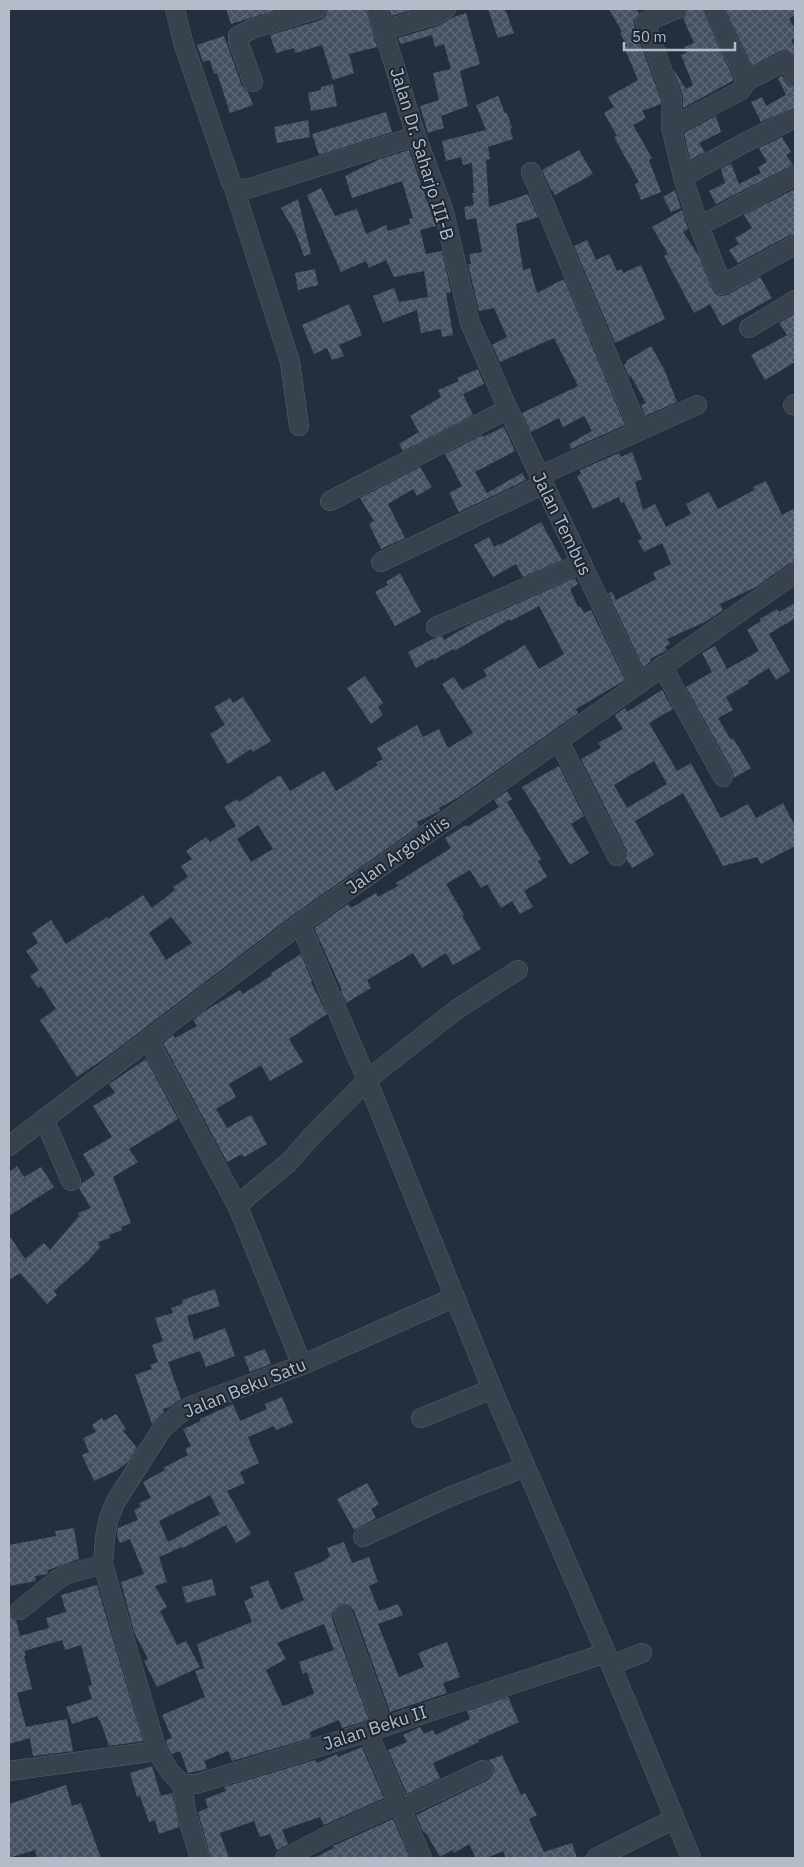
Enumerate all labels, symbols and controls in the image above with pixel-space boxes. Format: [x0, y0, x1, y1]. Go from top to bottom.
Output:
scale bar [624, 20, 735, 52]
text: 50 m [632, 27, 667, 46]
street label: Jalan Dr. Saharjo III-B [385, 65, 460, 243]
street label: Jalan Tembus [528, 468, 597, 579]
street label: Jalan Argowilis [341, 810, 454, 899]
street label: Jalan Beku Satu [180, 1353, 309, 1423]
street label: Jalan Beku II [320, 1700, 430, 1755]

